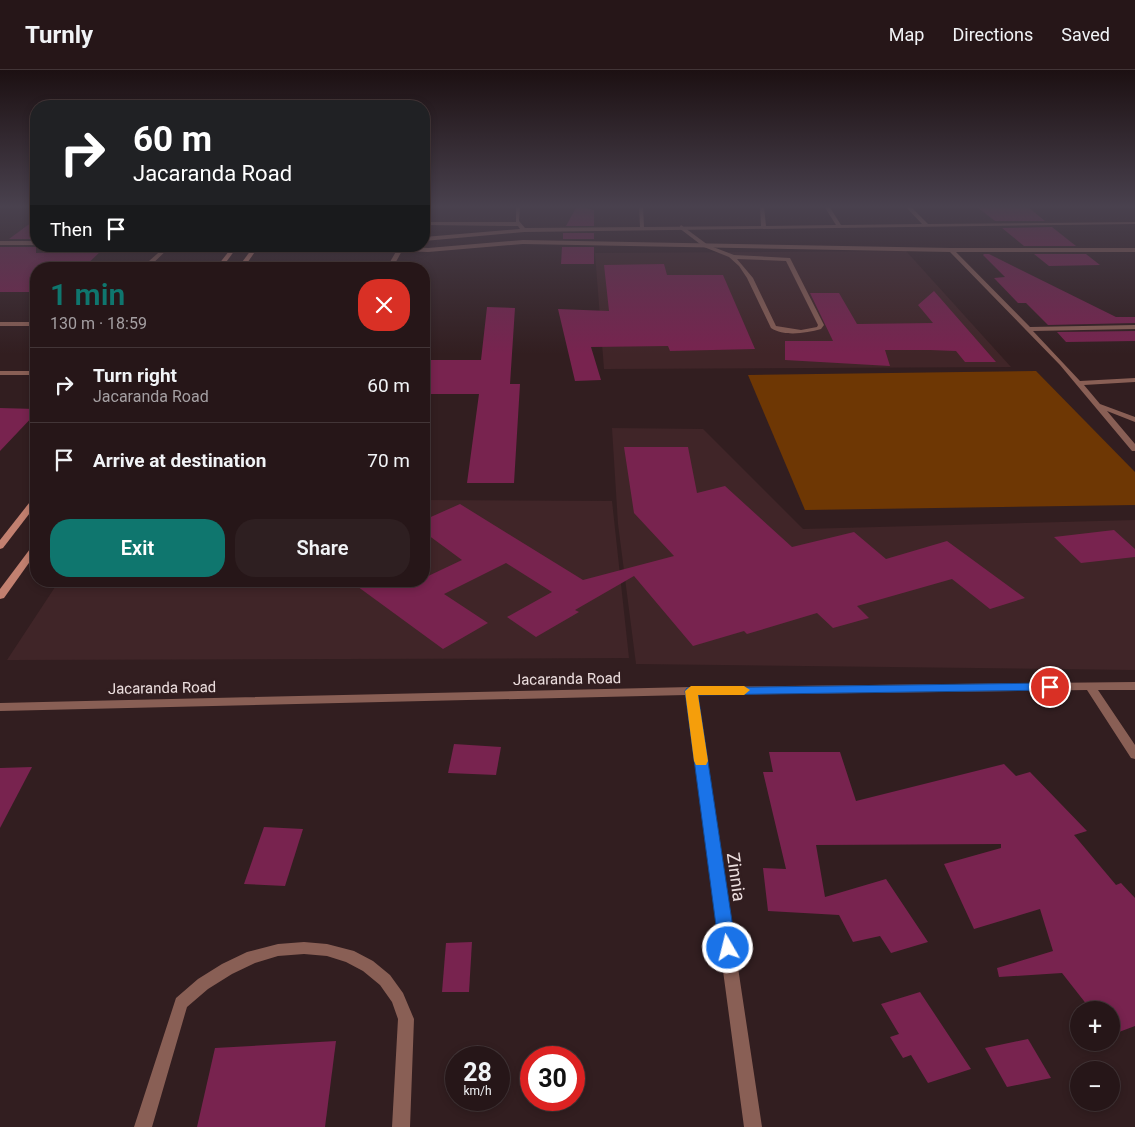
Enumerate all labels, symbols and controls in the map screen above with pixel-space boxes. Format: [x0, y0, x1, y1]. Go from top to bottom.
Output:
text: Turnly [25, 21, 93, 49]
text: Map [889, 24, 924, 45]
text: Directions [952, 24, 1033, 45]
text: Saved [1061, 24, 1110, 45]
text: 60 m [133, 119, 212, 160]
icon: right [50, 120, 115, 185]
text: Jacaranda Road [133, 161, 292, 186]
icon: arrive [102, 215, 130, 243]
text: Then [50, 218, 92, 241]
text: 1 min [50, 277, 125, 312]
button: close [358, 279, 410, 331]
text: 130 m · 18:59 [50, 314, 147, 333]
text: Turn right [93, 364, 177, 387]
icon: right [50, 371, 78, 399]
text: 60 m [367, 374, 410, 397]
text: Jacaranda Road [93, 387, 209, 406]
icon: arrive [50, 446, 78, 474]
text: Arrive at destination [93, 449, 266, 472]
text: 70 m [367, 449, 410, 472]
button: Exit [50, 519, 225, 577]
button: Share [235, 519, 410, 577]
pin [1029, 666, 1071, 708]
street label: Jacaranda Road [513, 669, 621, 689]
icon: arrive [1036, 673, 1064, 701]
street label: Jacaranda Road [108, 678, 216, 698]
street label: Zinnia [723, 851, 750, 903]
position arrow [701, 921, 753, 973]
map controls [1070, 1001, 1120, 1111]
button: + [1070, 1001, 1120, 1051]
speed limit sign: 30 [520, 1046, 585, 1111]
text: 28 [463, 1058, 492, 1087]
button: − [1070, 1061, 1120, 1111]
text: km/h [463, 1084, 492, 1098]

